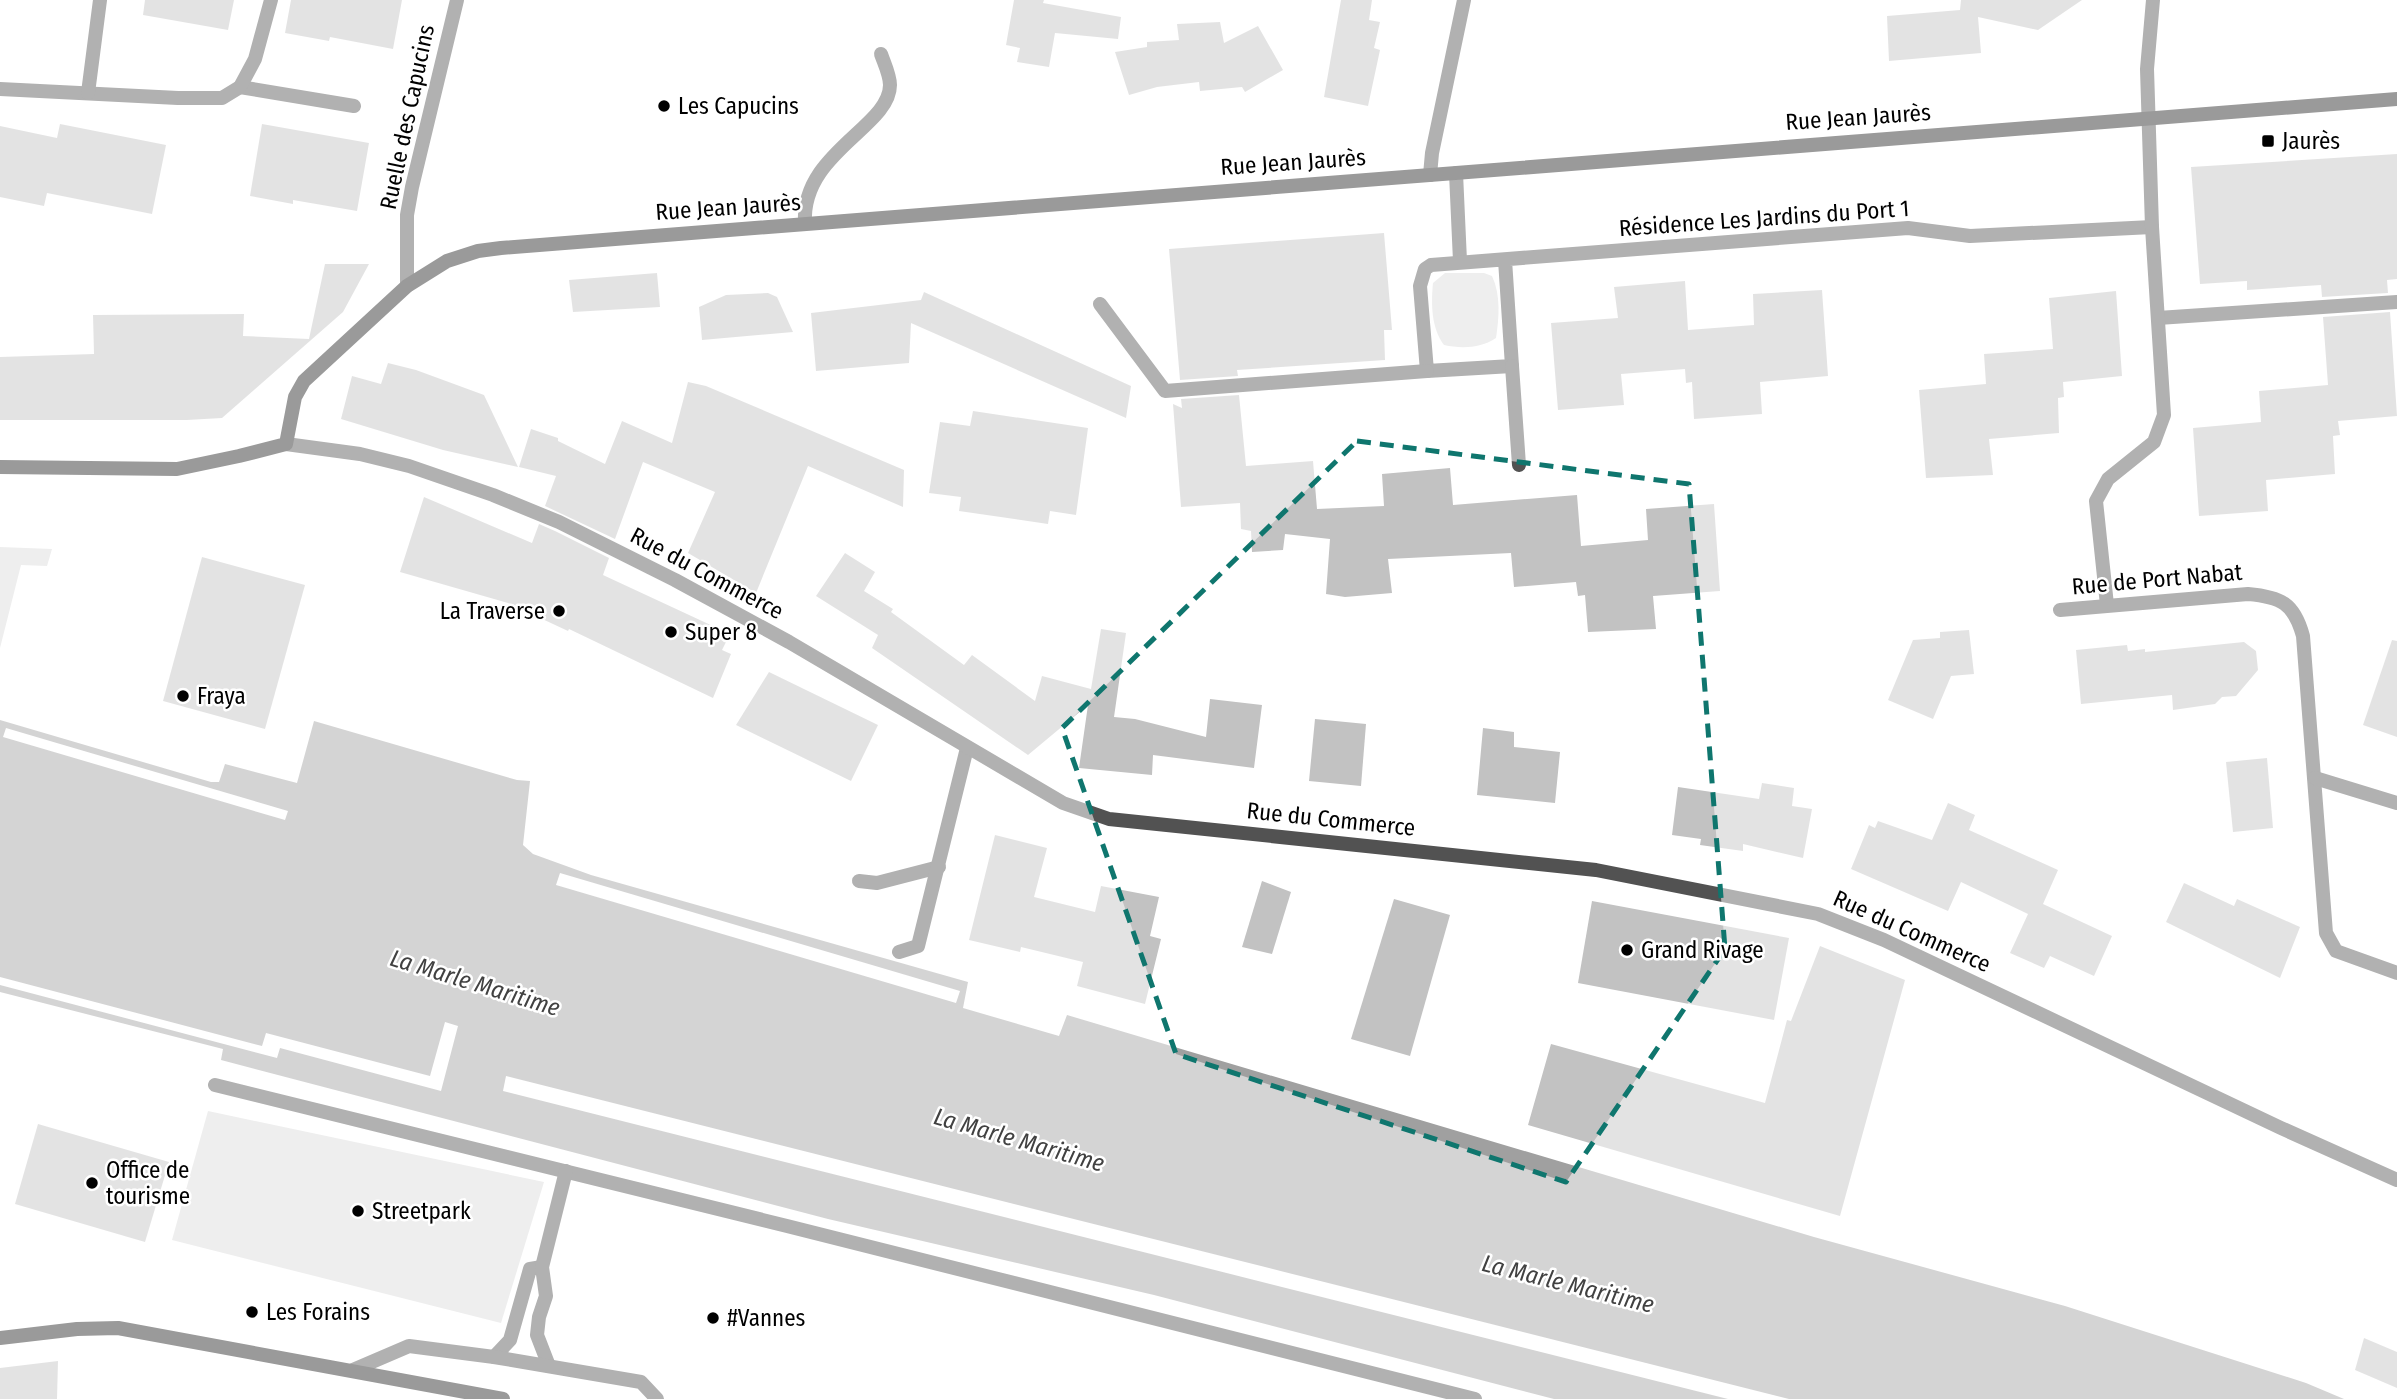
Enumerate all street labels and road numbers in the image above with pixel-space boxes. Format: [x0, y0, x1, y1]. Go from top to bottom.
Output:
street label: Ruelle des Capucins [374, 22, 440, 212]
street label: Rue Jean Jaurès [1784, 98, 1932, 136]
street label: Rue Jean Jaurès [1219, 143, 1367, 181]
street label: Rue Jean Jaurès [654, 188, 802, 226]
street label: Résidence Les Jardins du Port 1 [1618, 194, 1910, 242]
street label: Rue du Commerce [626, 521, 788, 625]
street label: Rue de Port Nabat [2071, 558, 2244, 600]
street label: Rue du Commerce [1245, 796, 1417, 842]
street label: Rue du Commerce [1829, 884, 1995, 978]

